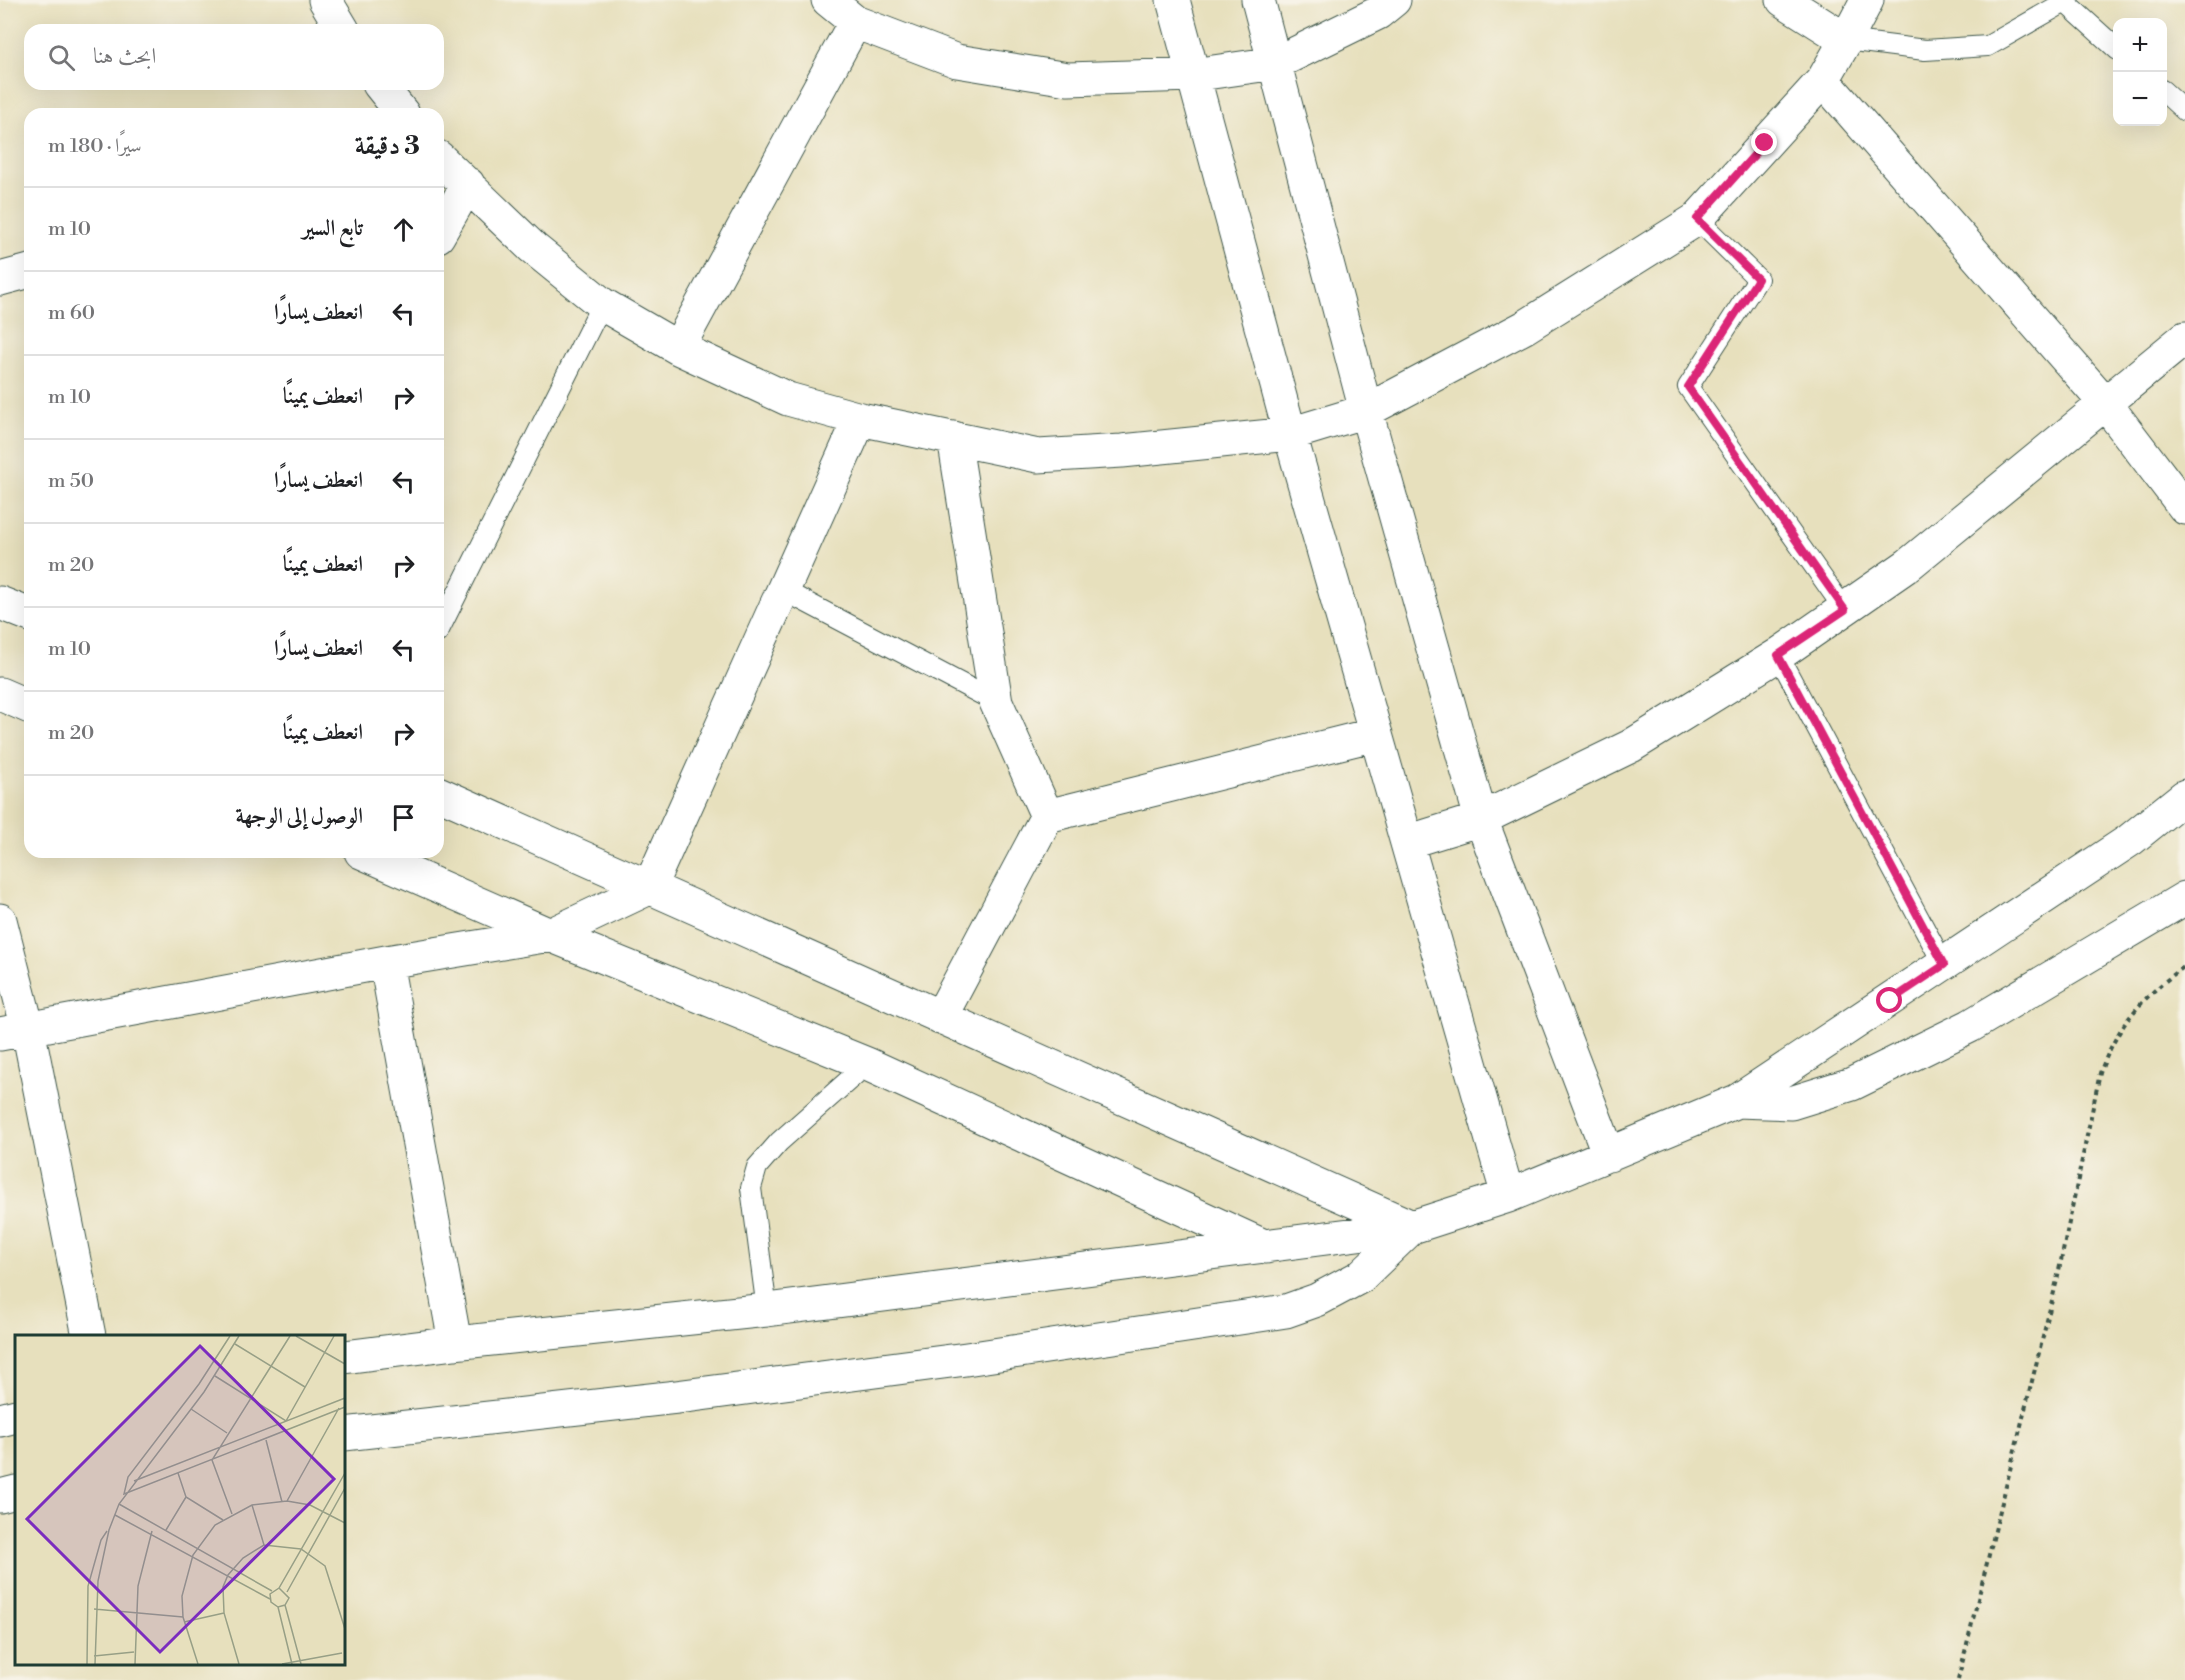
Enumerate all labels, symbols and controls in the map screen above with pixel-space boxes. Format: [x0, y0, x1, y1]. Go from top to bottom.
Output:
map controls [2113, 18, 2167, 126]
button: + [2113, 18, 2167, 72]
search box [24, 24, 444, 90]
icon: search [45, 41, 78, 74]
text: ابحث هنا [93, 43, 156, 70]
button: − [2113, 72, 2167, 126]
route end [1751, 129, 1777, 155]
text: 3 دقيقة [355, 130, 420, 162]
text: سيرًا · 180 m [48, 134, 142, 159]
icon: ahead [387, 213, 420, 246]
text: تابع السير [302, 215, 363, 242]
text: 10 m [48, 217, 91, 242]
icon: left [387, 297, 420, 330]
text: انعطف يسارًا [274, 299, 363, 326]
text: 60 m [48, 301, 95, 326]
icon: right [387, 381, 420, 414]
text: انعطف يمينًا [283, 383, 363, 410]
text: 10 m [48, 385, 91, 410]
icon: left [387, 465, 420, 498]
text: انعطف يسارًا [274, 467, 363, 494]
text: 50 m [48, 469, 94, 494]
icon: right [387, 549, 420, 582]
text: انعطف يمينًا [283, 551, 363, 578]
text: 20 m [48, 553, 94, 578]
icon: left [387, 633, 420, 666]
text: انعطف يسارًا [274, 635, 363, 662]
text: 10 m [48, 637, 91, 662]
icon: right [387, 717, 420, 750]
text: انعطف يمينًا [283, 719, 363, 746]
text: 20 m [48, 721, 94, 746]
icon: arrive [387, 801, 420, 834]
text: الوصول إلى الوجهة [235, 803, 363, 830]
route start [1876, 987, 1902, 1013]
inset map [15, 1335, 345, 1665]

